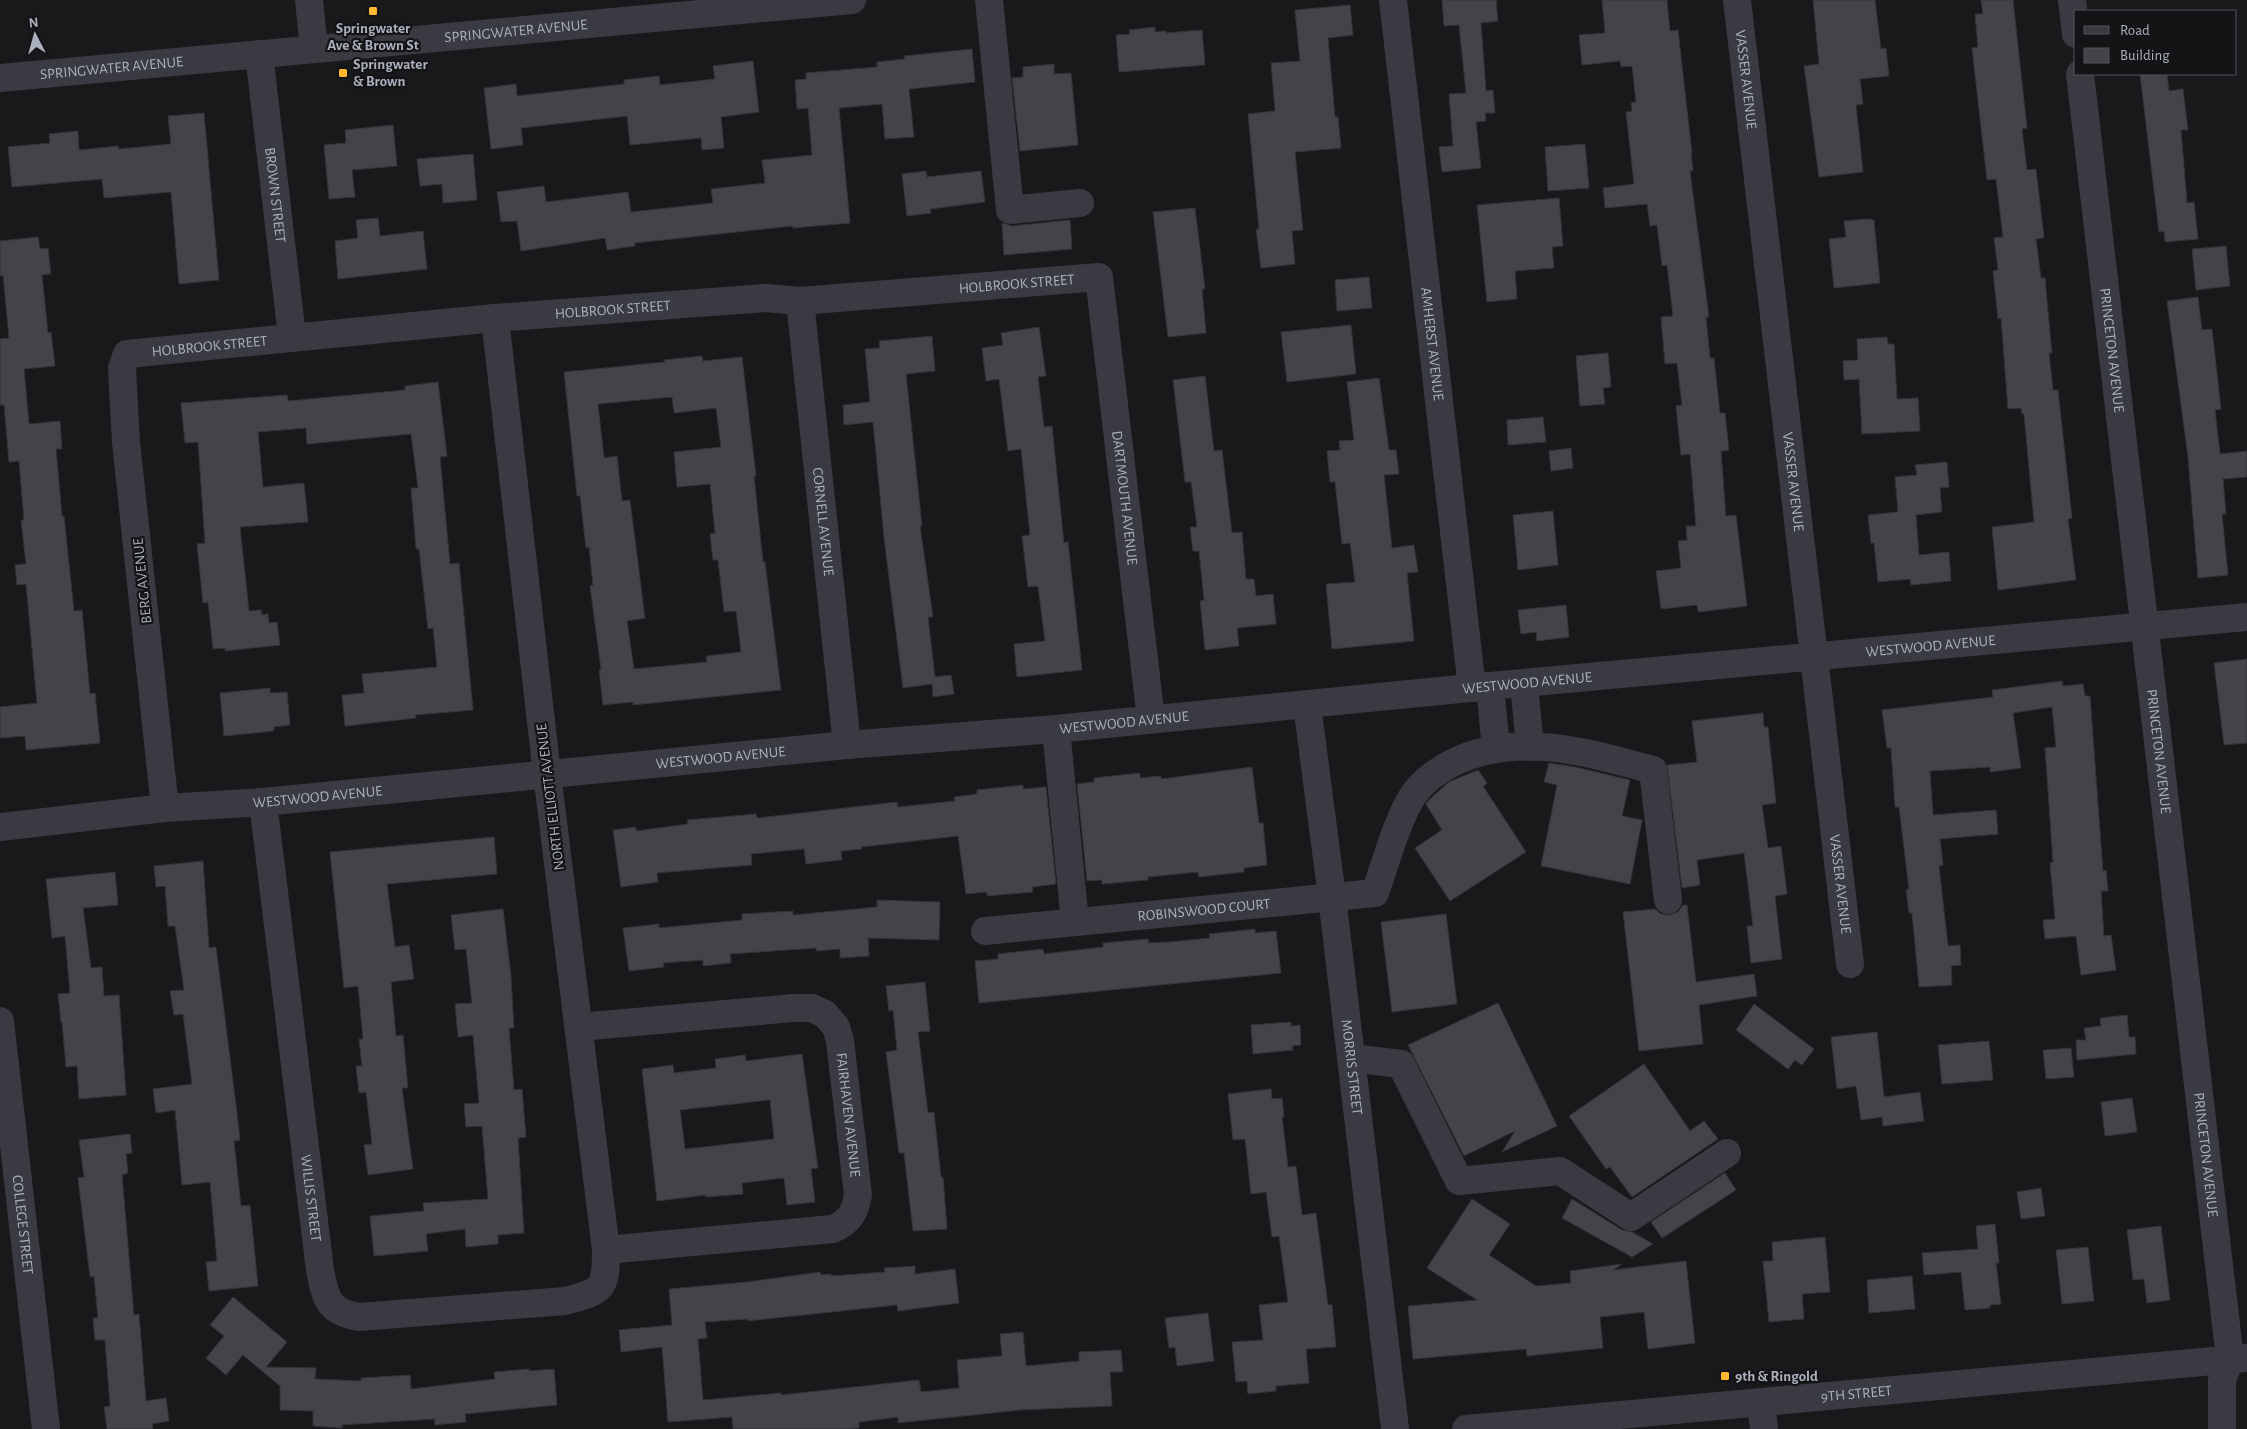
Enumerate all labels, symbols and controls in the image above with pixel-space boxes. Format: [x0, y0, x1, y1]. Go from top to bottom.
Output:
marker: Springwater Ave & Brown St [367, 5, 379, 17]
north arrow [10, 10, 60, 60]
legend [2074, 10, 2237, 75]
text: N [28, 16, 39, 31]
street label: SPRINGWATER AVENUE [444, 17, 588, 45]
place label: Springwater Ave & Brown St [327, 21, 419, 53]
text: Road [2120, 23, 2150, 38]
street label: VASSER AVENUE [1733, 29, 1759, 130]
text: Building [2120, 48, 2170, 63]
street label: SPRINGWATER AVENUE [39, 54, 184, 82]
place label: Springwater & Brown [353, 57, 428, 89]
marker: Springwater & Brown [337, 67, 349, 79]
street label: BROWN STREET [262, 147, 288, 244]
street label: HOLBROOK STREET [958, 272, 1076, 296]
street label: AMHERST AVENUE [1418, 286, 1446, 401]
street label: PRINCETON AVENUE [2097, 287, 2126, 413]
street label: HOLBROOK STREET [554, 298, 672, 322]
street label: HOLBROOK STREET [151, 333, 269, 360]
street label: DARTMOUTH AVENUE [1109, 430, 1140, 566]
street label: VASSER AVENUE [1780, 431, 1806, 532]
street label: CORNELL AVENUE [810, 467, 836, 577]
street label: BERG AVENUE [131, 537, 154, 624]
street label: WESTWOOD AVENUE [1865, 633, 1996, 660]
street label: WESTWOOD AVENUE [1462, 670, 1593, 697]
street label: PRINCETON AVENUE [2144, 688, 2173, 814]
street label: WESTWOOD AVENUE [1059, 709, 1190, 737]
street label: NORTH ELLIOTT AVENUE [534, 723, 567, 871]
street label: WESTWOOD AVENUE [655, 744, 786, 772]
street label: WESTWOOD AVENUE [252, 783, 383, 811]
street label: VASSER AVENUE [1827, 833, 1853, 935]
street label: ROBINSWOOD COURT [1137, 896, 1272, 924]
street label: MORRIS STREET [1339, 1019, 1365, 1116]
street label: FAIRHAVEN AVENUE [833, 1052, 863, 1178]
street label: PRINCETON AVENUE [2191, 1092, 2220, 1218]
street label: WILLIS STREET [298, 1154, 324, 1243]
street label: COLLEGE STREET [9, 1174, 36, 1276]
place label: 9th & Ringold [1735, 1369, 1818, 1384]
marker: 9th & Ringold [1719, 1370, 1731, 1382]
street label: 9TH STREET [1820, 1383, 1893, 1405]

